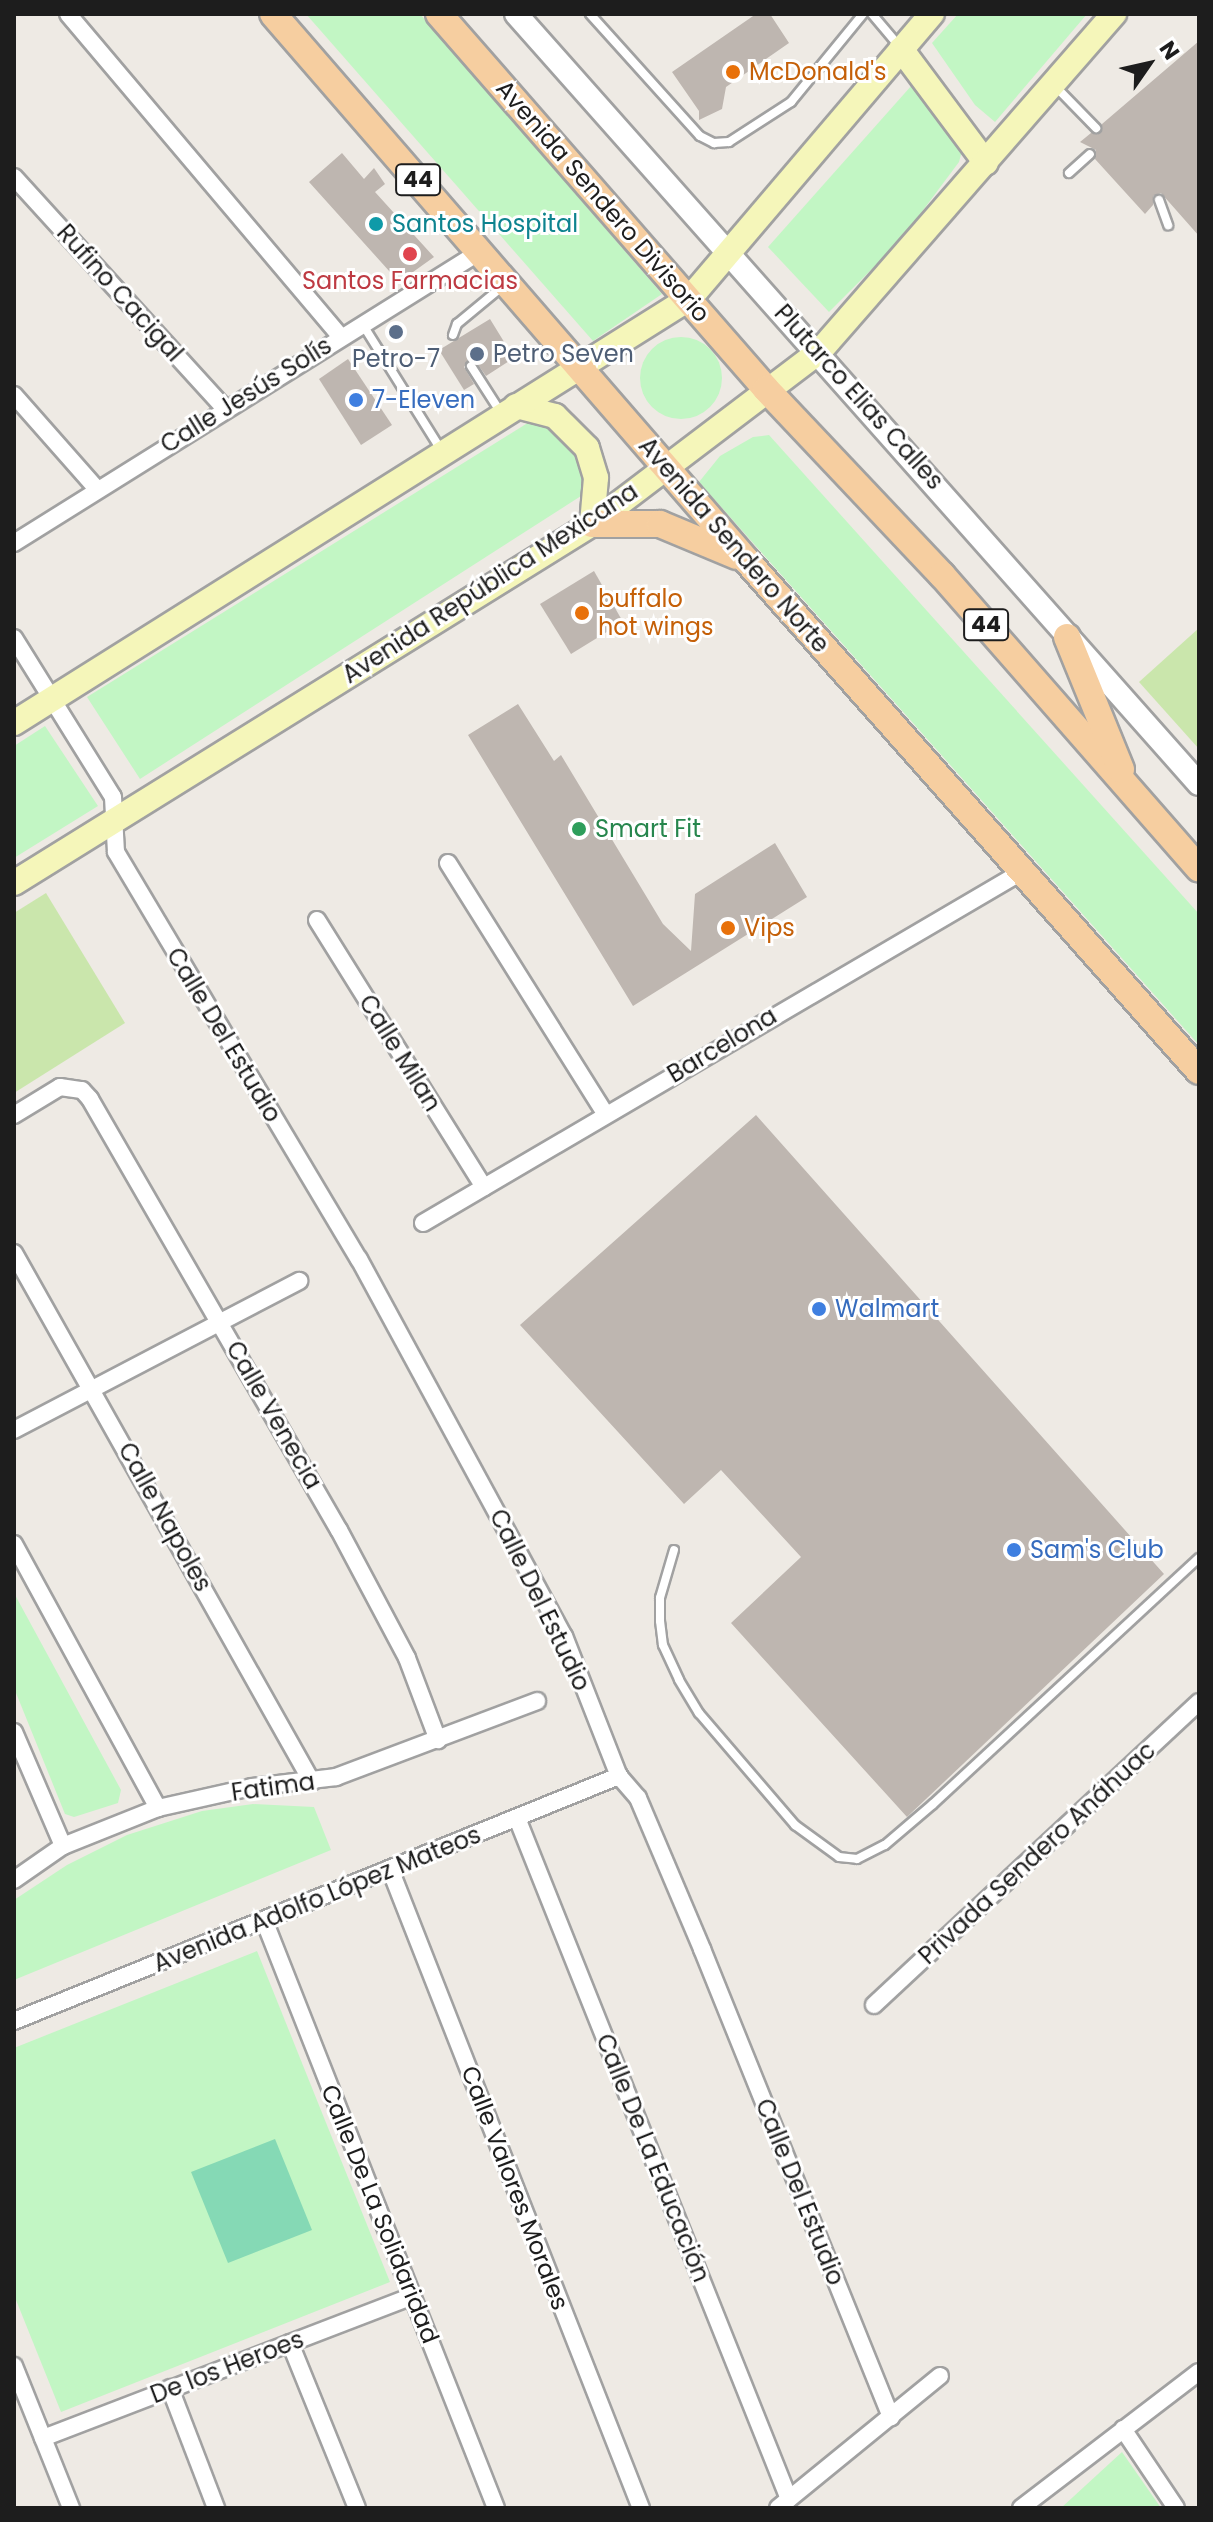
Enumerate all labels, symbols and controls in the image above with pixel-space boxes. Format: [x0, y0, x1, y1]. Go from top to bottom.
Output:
north arrow [1109, 24, 1189, 104]
text: N [1152, 35, 1187, 66]
place label: McDonald's [749, 58, 887, 86]
marker: McDonald's [724, 63, 742, 81]
street label: Avenida Sendero Divisorio [490, 74, 716, 328]
road number: 44 [394, 162, 442, 198]
place label: Santos Hospital [392, 210, 578, 238]
marker: Santos Hospital [367, 215, 385, 233]
street label: Rufino Cacigal [51, 219, 189, 367]
marker: Santos Farmacias [401, 245, 419, 263]
place label: Santos Farmacias [302, 267, 518, 295]
street label: Plutarco Elias Calles [768, 299, 950, 495]
marker: Petro-7 [387, 323, 405, 341]
street label: Calle Jesús Solís [155, 331, 337, 459]
place label: Petro Seven [493, 340, 634, 368]
place label: Petro-7 [352, 345, 440, 373]
marker: Petro Seven [468, 345, 486, 363]
place label: 7-Eleven [372, 386, 475, 414]
marker: 7-Eleven [347, 391, 365, 409]
street label: Avenida Sendero Norte [633, 432, 835, 658]
street label: Avenida República Mexicana [337, 477, 643, 689]
place label: buffalo hot wings [598, 585, 714, 641]
marker: buffalo hot wings [573, 604, 591, 622]
road number: 44 [962, 607, 1010, 643]
place label: Smart Fit [595, 815, 701, 843]
marker: Smart Fit [570, 820, 588, 838]
place label: Vips [744, 914, 795, 942]
marker: Vips [719, 919, 737, 937]
street label: Calle Del Estudio [161, 943, 287, 1127]
street label: Calle Milan [353, 989, 447, 1117]
street label: Barcelona [662, 1001, 782, 1089]
place label: Walmart [835, 1295, 939, 1323]
marker: Walmart [810, 1300, 828, 1318]
street label: Calle Venecia [220, 1336, 328, 1494]
street label: Calle Napoles [112, 1437, 218, 1597]
street label: Calle Del Estudio [484, 1505, 596, 1695]
place label: Sam's Club [1030, 1536, 1164, 1564]
marker: Sam's Club [1005, 1541, 1023, 1559]
street label: Privada Sendero Anáhuac [913, 1736, 1161, 1970]
street label: Fatima [229, 1767, 317, 1807]
street label: Avenida Adolfo López Mateos [149, 1820, 485, 1978]
street label: Calle De La Educación [590, 2030, 716, 2286]
street label: Calle Valores Morales [455, 2062, 575, 2314]
street label: Calle De La Solidaridad [315, 2080, 445, 2348]
street label: Calle Del Estudio [749, 2095, 851, 2289]
street label: De los Heroes [146, 2325, 308, 2409]

